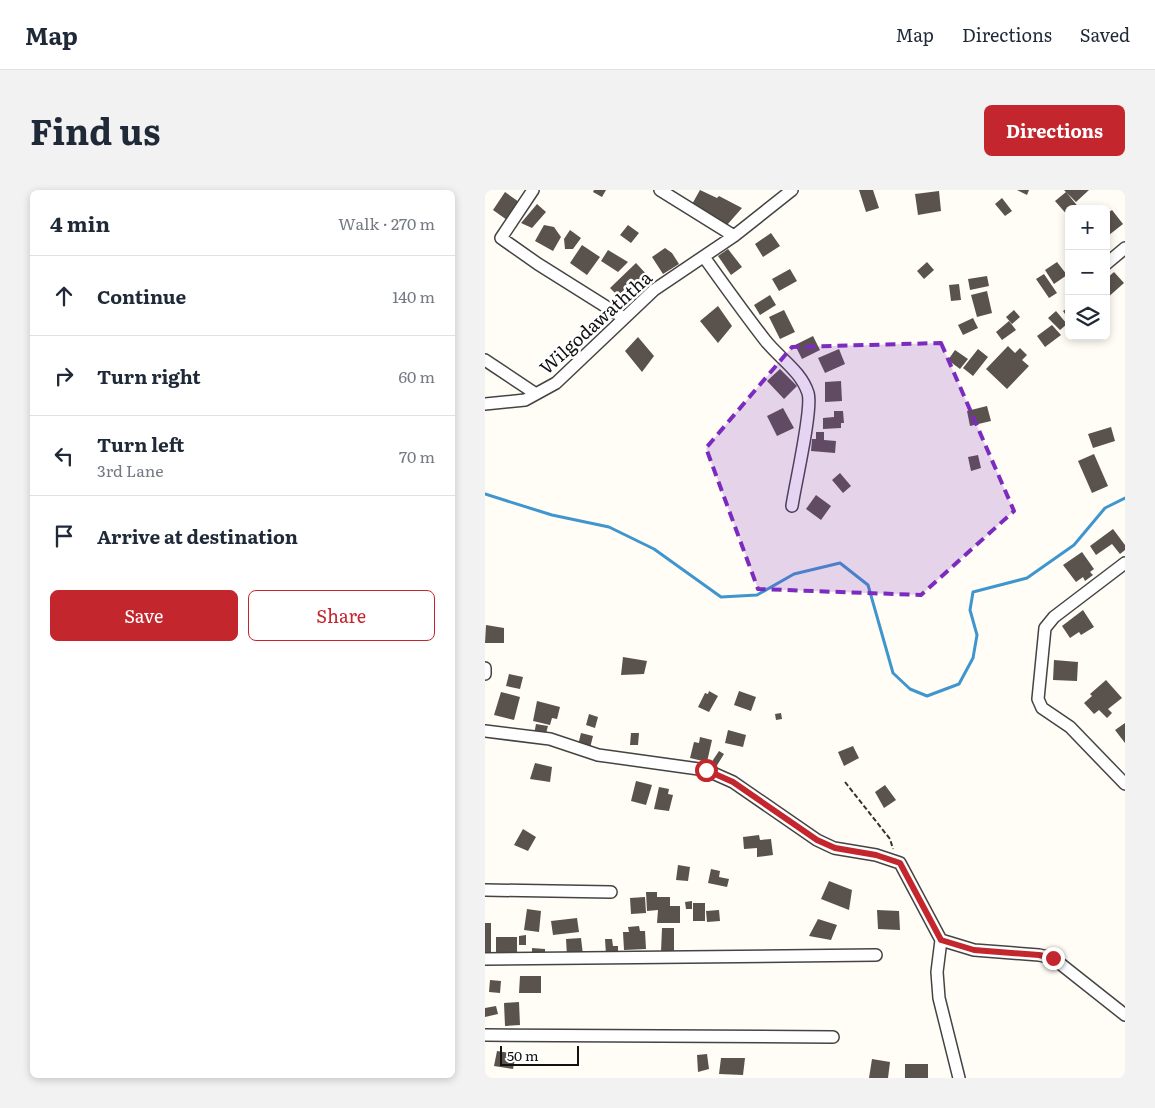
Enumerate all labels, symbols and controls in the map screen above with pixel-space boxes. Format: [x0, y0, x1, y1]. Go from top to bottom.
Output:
text: Map [25, 17, 78, 52]
text: Map [896, 21, 934, 48]
text: Directions [962, 21, 1052, 48]
text: Saved [1080, 21, 1130, 48]
text: Find us [30, 104, 160, 156]
button: Directions [984, 105, 1125, 156]
map controls [1065, 205, 1110, 340]
button: + [1065, 205, 1110, 250]
text: 4 min [50, 207, 110, 238]
text: Walk · 270 m [338, 211, 435, 235]
button: − [1065, 250, 1110, 295]
street label: Wilgodawaththa [533, 264, 658, 380]
icon: ahead [50, 282, 78, 310]
text: Continue [97, 282, 186, 310]
text: 140 m [392, 284, 435, 308]
button: layers [1065, 295, 1110, 340]
icon: right [50, 362, 78, 390]
text: Turn right [97, 362, 201, 390]
text: 60 m [398, 364, 435, 388]
text: Turn left [97, 430, 184, 458]
icon: left [50, 442, 78, 470]
text: 70 m [399, 444, 435, 468]
text: 3rd Lane [97, 458, 164, 482]
icon: arrive [50, 522, 78, 550]
text: Arrive at destination [97, 522, 298, 550]
button: Save [50, 590, 238, 641]
button: Share [248, 590, 435, 641]
route start [695, 759, 718, 782]
route end [1042, 947, 1065, 970]
scale bar [500, 1043, 579, 1066]
text: 50 m [507, 1045, 539, 1065]

